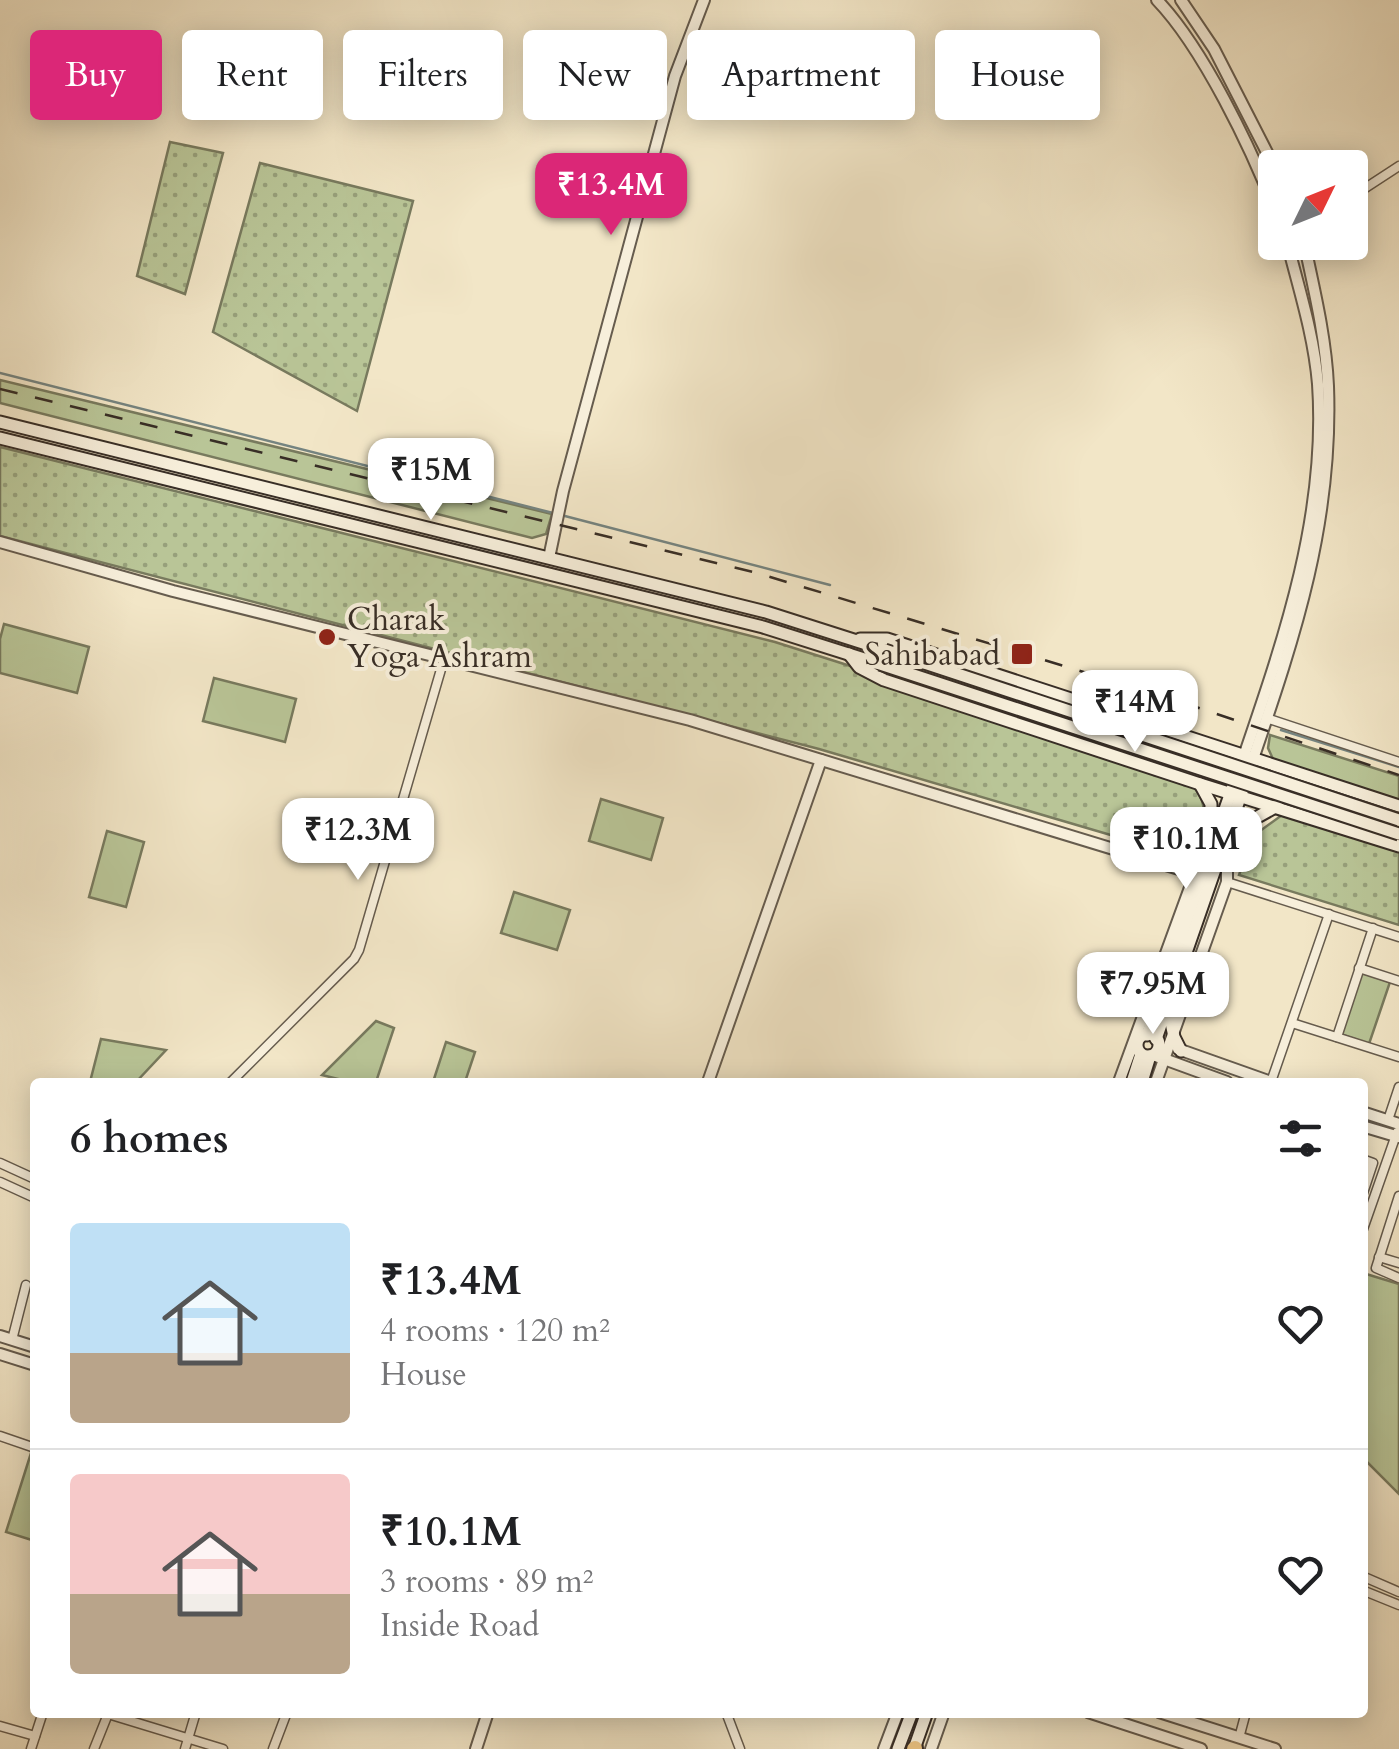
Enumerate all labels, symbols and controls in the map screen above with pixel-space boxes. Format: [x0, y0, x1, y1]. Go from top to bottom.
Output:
chip: Buy [30, 30, 162, 120]
chip: Rent [182, 30, 323, 120]
chip: Filters [343, 30, 503, 120]
chip: New [523, 30, 667, 120]
chip: Apartment [687, 30, 915, 120]
chip: House [935, 30, 1100, 120]
north arrow [1258, 150, 1368, 260]
map controls [1258, 150, 1368, 260]
pin: ₹13.4M [530, 153, 692, 238]
text: ₹13.4M [557, 163, 665, 207]
pin: ₹15M [372, 438, 490, 523]
text: ₹15M [390, 448, 472, 492]
place label: Charak Yoga Ashram [347, 598, 532, 679]
marker: Charak Yoga Ashram [316, 626, 338, 648]
place label: Sahibabad [865, 633, 1000, 677]
marker: Sahibabad [1009, 641, 1035, 667]
pin: ₹14M [1076, 670, 1194, 755]
text: ₹14M [1094, 680, 1176, 724]
pin: ₹12.3M [277, 798, 439, 883]
pin: ₹10.1M [1105, 807, 1267, 892]
text: ₹12.3M [304, 808, 412, 852]
text: ₹10.1M [1132, 817, 1240, 861]
pin: ₹7.95M [1072, 952, 1234, 1037]
text: ₹7.95M [1099, 962, 1207, 1006]
text: 6 homes [70, 1110, 228, 1167]
icon: filters [1273, 1111, 1328, 1166]
text: ₹13.4M [380, 1252, 522, 1309]
icon: home [150, 1263, 270, 1383]
icon: heart [1273, 1296, 1328, 1351]
text: 4 rooms · 120 m² [380, 1309, 610, 1353]
text: House [380, 1353, 467, 1397]
text: ₹10.1M [380, 1503, 522, 1560]
icon: home [150, 1514, 270, 1634]
icon: heart [1273, 1547, 1328, 1602]
text: 3 rooms · 89 m² [380, 1560, 593, 1604]
text: Inside Road [380, 1604, 539, 1648]

